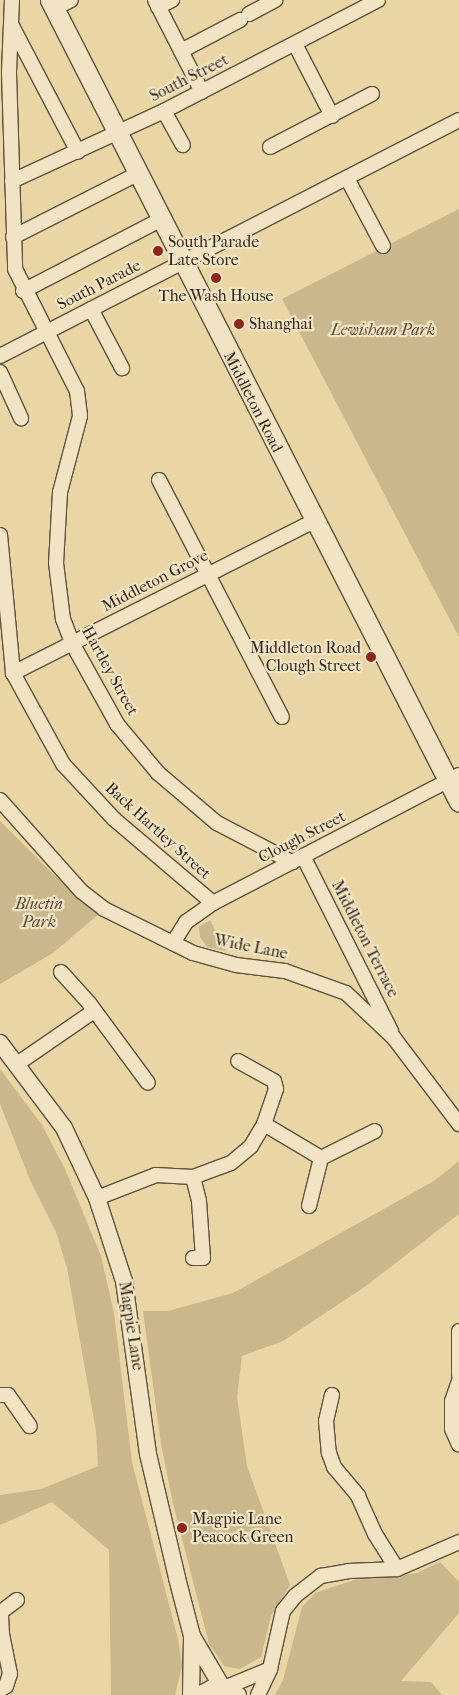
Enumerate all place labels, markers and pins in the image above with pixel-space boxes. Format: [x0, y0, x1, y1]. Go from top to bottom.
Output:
place label: South Parade Late Store [168, 232, 259, 270]
marker: South Parade Late Store [152, 245, 164, 257]
marker: The Wash House [210, 272, 222, 284]
place label: The Wash House [159, 286, 273, 306]
place label: Shanghai [249, 314, 313, 334]
marker: Shanghai [233, 318, 245, 330]
place label: Middleton Road Clough Street [250, 638, 361, 676]
marker: Middleton Road Clough Street [365, 651, 377, 663]
place label: Magpie Lane Peacock Green [192, 1509, 294, 1547]
marker: Magpie Lane Peacock Green [176, 1522, 188, 1534]

